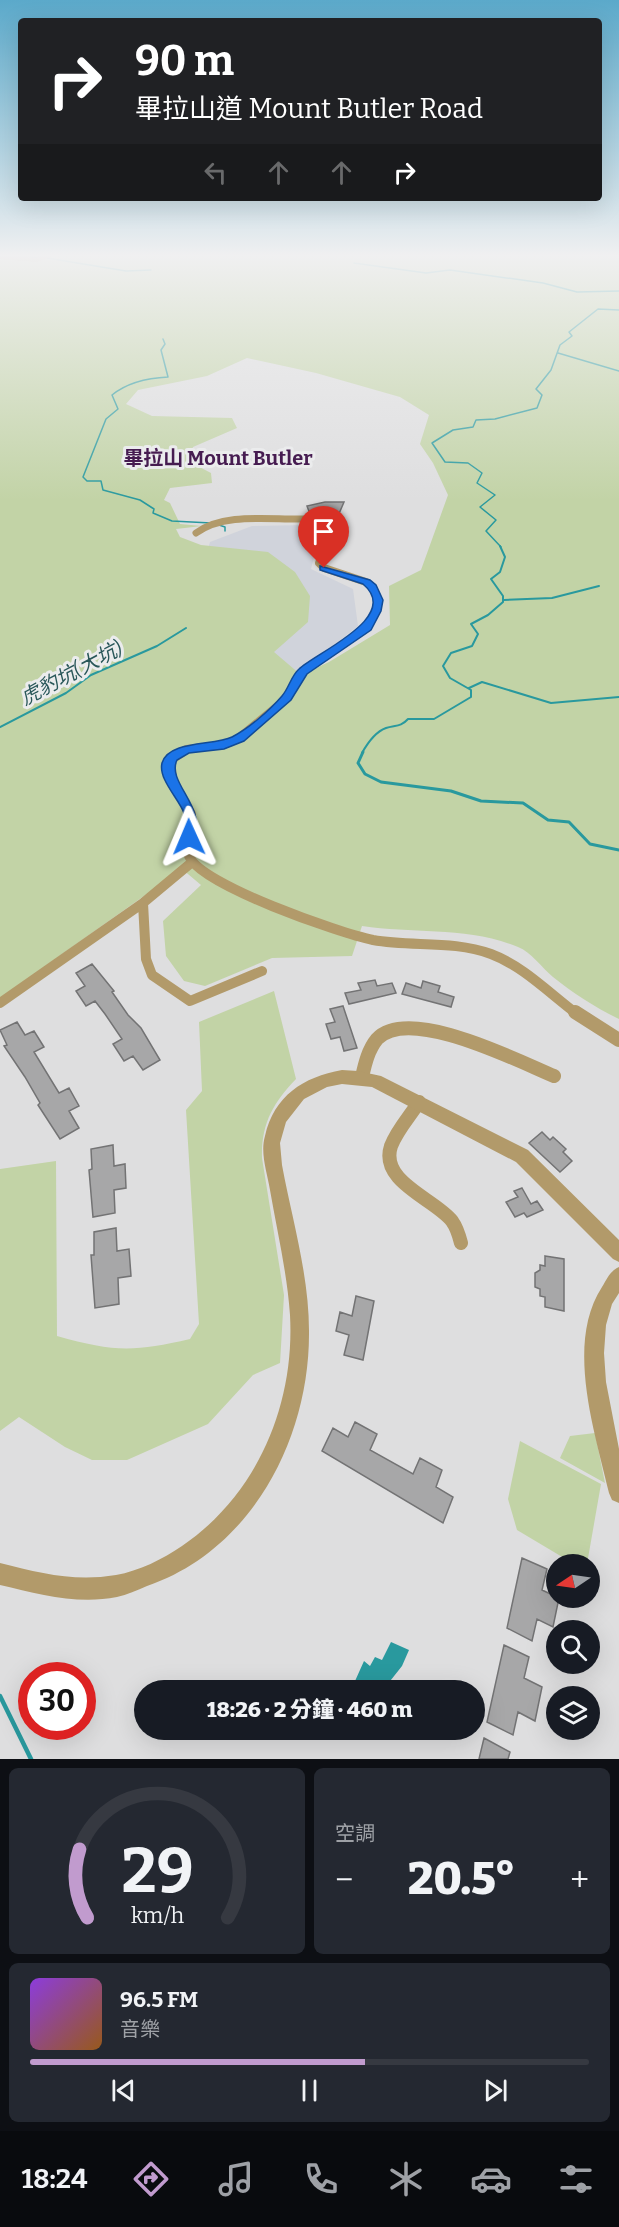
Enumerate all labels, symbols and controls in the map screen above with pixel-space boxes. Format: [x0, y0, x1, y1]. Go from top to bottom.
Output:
text: 90 m [135, 36, 234, 86]
icon: right [36, 42, 114, 120]
text: 畢拉山道 Mount Butler Road [135, 93, 483, 125]
icon: left [199, 156, 232, 189]
icon: ahead [262, 156, 295, 189]
icon: ahead [325, 156, 358, 189]
icon: right [388, 156, 421, 189]
district label: 畢拉山 Mount Butler [123, 446, 313, 470]
pin [298, 506, 349, 568]
icon: arrive [307, 515, 340, 548]
water label: 虎豹坑(大坑) [16, 636, 126, 710]
position arrow [157, 805, 221, 869]
north arrow [546, 1554, 600, 1608]
map controls [546, 1554, 600, 1740]
button: search [546, 1620, 600, 1674]
speed limit sign: 30 [18, 1662, 96, 1740]
button: layers [546, 1686, 600, 1740]
text: 18:26 · 2 分鐘 · 460 m [207, 1696, 412, 1723]
text: 空調 [335, 1821, 375, 1845]
text: 29 [121, 1834, 193, 1909]
text: 20.5° [408, 1852, 516, 1906]
text: − [335, 1860, 353, 1900]
text: + [570, 1860, 589, 1900]
text: km/h [130, 1903, 184, 1929]
text: 96.5 FM [120, 1986, 198, 2013]
text: 音樂 [120, 2017, 160, 2041]
icon: previous [107, 2074, 140, 2107]
icon: pause [293, 2074, 326, 2107]
icon: next [479, 2074, 512, 2107]
icon: directions [130, 2158, 172, 2200]
icon: music [215, 2158, 257, 2200]
icon: phone [300, 2158, 342, 2200]
icon: climate [385, 2158, 427, 2200]
icon: car [470, 2158, 512, 2200]
icon: filters [555, 2158, 597, 2200]
text: 18:24 [22, 2163, 87, 2195]

